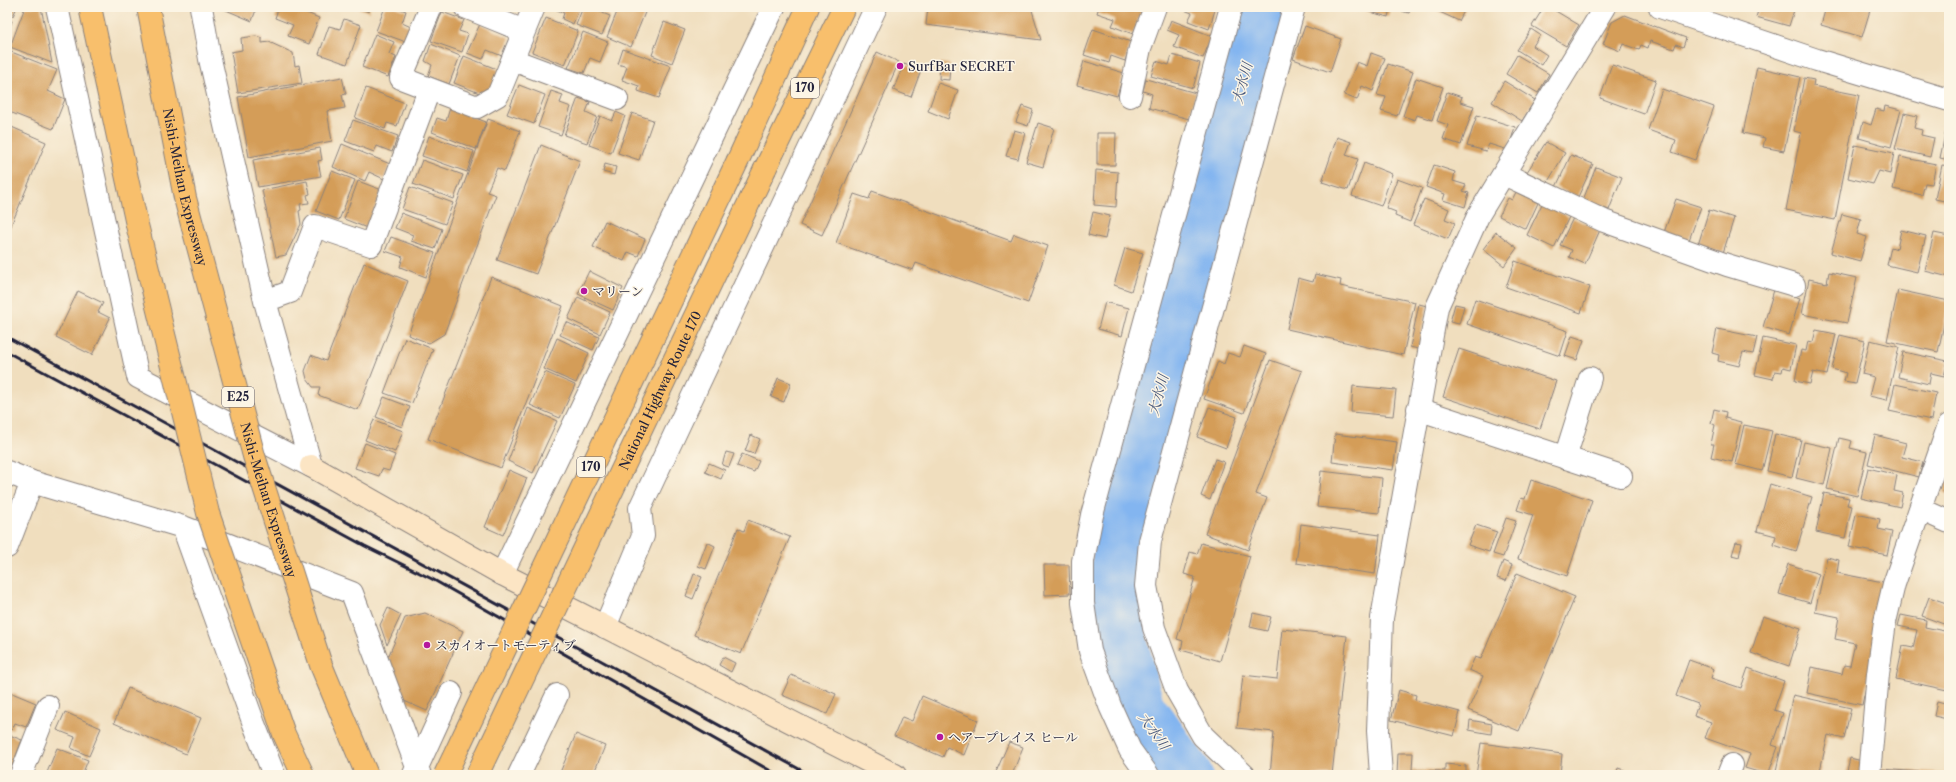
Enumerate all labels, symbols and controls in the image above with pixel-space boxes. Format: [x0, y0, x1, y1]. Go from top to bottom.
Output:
place label: SurfBar SECRET [908, 58, 1015, 74]
water label: 大水川 [1228, 58, 1257, 106]
marker: SurfBar SECRET [895, 61, 905, 71]
road number: 170 [791, 78, 819, 98]
street label: Nishi-Meihan Expressway [160, 107, 211, 269]
place label: マリーン [592, 283, 644, 299]
marker: マリーン [579, 286, 589, 296]
street label: National Highway Route 170 [615, 308, 704, 472]
water label: 大水川 [1144, 370, 1173, 418]
road number: E25 [222, 387, 254, 407]
street label: Nishi-Meihan Expressway [237, 421, 301, 580]
road number: 170 [577, 457, 605, 477]
place label: スカイオートモーティブ [435, 637, 576, 653]
marker: スカイオートモーティブ [422, 640, 432, 650]
water label: 大水川 [1135, 709, 1175, 755]
place label: ヘアープレイス ヒール [948, 729, 1078, 745]
marker: ヘアープレイス ヒール [935, 732, 945, 742]

